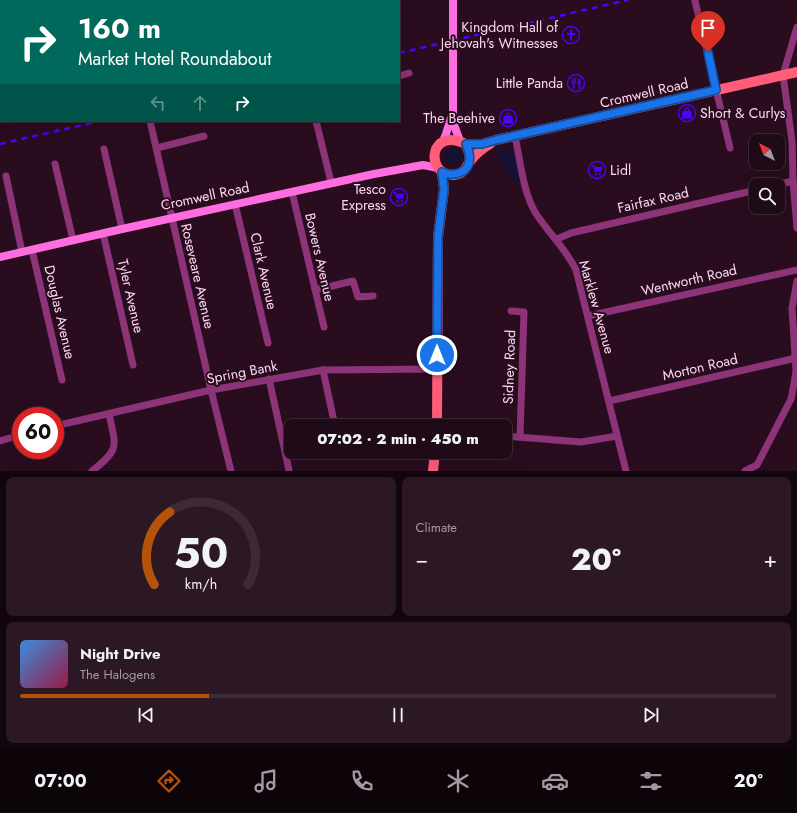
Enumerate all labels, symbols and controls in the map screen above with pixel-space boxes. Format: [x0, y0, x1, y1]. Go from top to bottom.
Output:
text: 160 m [78, 8, 161, 49]
pin [691, 11, 725, 52]
icon: right [12, 16, 64, 68]
place label: Kingdom Hall of Jehovah's Witnesses [439, 17, 559, 53]
icon: arrive [697, 17, 719, 39]
church icon: Kingdom Hall of Jehovah's Witnesses [561, 25, 581, 45]
text: Market Hotel Roundabout [78, 46, 271, 72]
place label: Little Panda [496, 73, 563, 93]
restaurant icon: Little Panda [566, 73, 586, 93]
street label: Cromwell Road [598, 73, 690, 113]
icon: left [147, 92, 169, 114]
icon: ahead [189, 92, 211, 114]
icon: right [231, 92, 253, 114]
shop icon: Short & Curlys [677, 103, 697, 123]
place label: Short & Curlys [700, 103, 786, 123]
place label: The Beehive [423, 108, 495, 128]
shop icon: The Beehive [498, 108, 518, 128]
north arrow [749, 134, 785, 170]
map controls [749, 134, 785, 214]
supermarket icon: Lidl [587, 160, 607, 180]
place label: Lidl [610, 160, 631, 180]
street label: Cromwell Road [159, 177, 251, 215]
button: search [749, 178, 785, 214]
place label: Tesco Express [341, 179, 386, 215]
street label: Fairfax Road [615, 182, 691, 218]
supermarket icon: Tesco Express [389, 187, 409, 207]
street label: Bowers Avenue [300, 211, 340, 303]
street label: Roseveare Avenue [176, 221, 220, 331]
street label: Clark Avenue [245, 231, 283, 311]
street label: Tyler Avenue [113, 257, 149, 335]
street label: Marklew Avenue [574, 258, 620, 356]
street label: Wentworth Road [639, 259, 739, 301]
street label: Douglas Avenue [39, 263, 81, 361]
street label: Sidney Road [498, 330, 520, 404]
position arrow [416, 334, 458, 376]
street label: Morton Road [660, 349, 740, 385]
street label: Spring Bank [205, 355, 280, 389]
speed limit sign: 60 [12, 407, 64, 459]
text: 07:02 · 2 min · 450 m [317, 428, 479, 450]
text: Climate [416, 518, 457, 537]
text: 50 [174, 522, 228, 583]
text: 20° [571, 538, 621, 581]
text: − [416, 543, 428, 575]
text: + [763, 543, 777, 575]
text: km/h [185, 573, 217, 593]
text: Night Drive [80, 643, 161, 665]
text: The Halogens [80, 665, 155, 684]
icon: previous [135, 704, 157, 726]
icon: pause [387, 704, 409, 726]
icon: next [640, 704, 662, 726]
icon: directions [155, 767, 183, 795]
icon: music [252, 767, 280, 795]
icon: phone [348, 767, 376, 795]
icon: climate [444, 767, 472, 795]
icon: car [541, 767, 569, 795]
icon: filters [637, 767, 665, 795]
text: 07:00 [34, 768, 87, 794]
text: 20° [734, 768, 763, 794]

